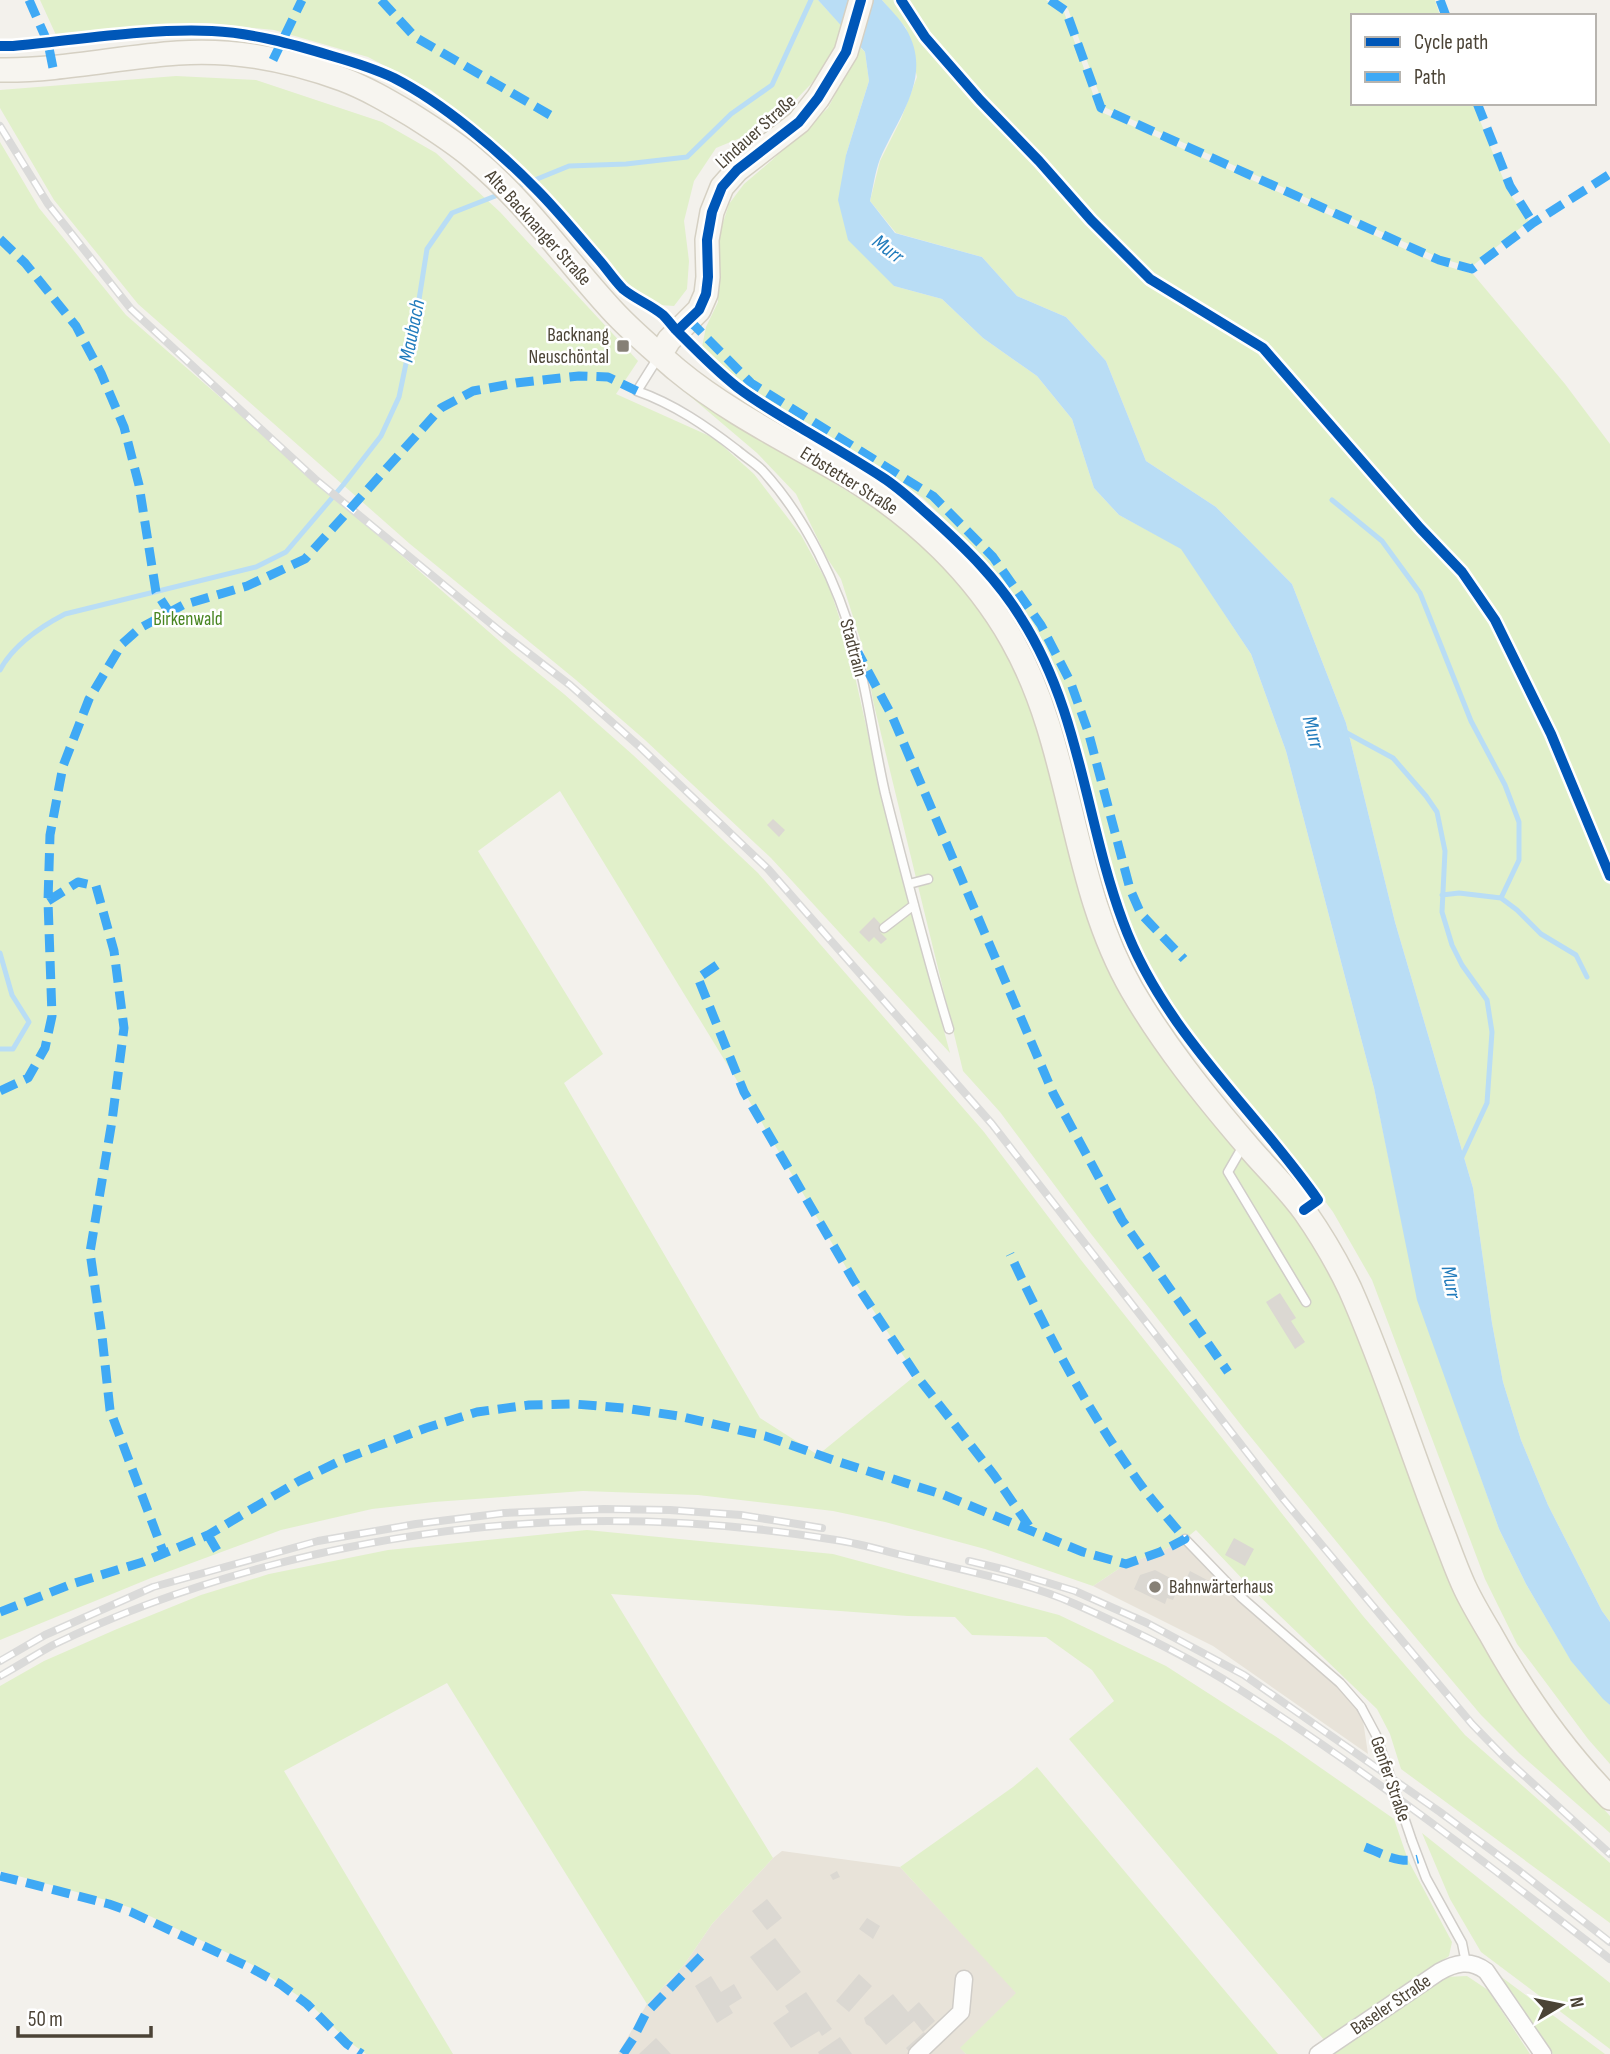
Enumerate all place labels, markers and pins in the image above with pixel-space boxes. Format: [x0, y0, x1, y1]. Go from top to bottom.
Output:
place label: Backnang Neuschöntal [528, 324, 609, 369]
marker: Backnang Neuschöntal [615, 338, 631, 354]
place label: Bahnwärterhaus [1169, 1576, 1274, 1599]
marker: Bahnwärterhaus [1147, 1579, 1163, 1595]

